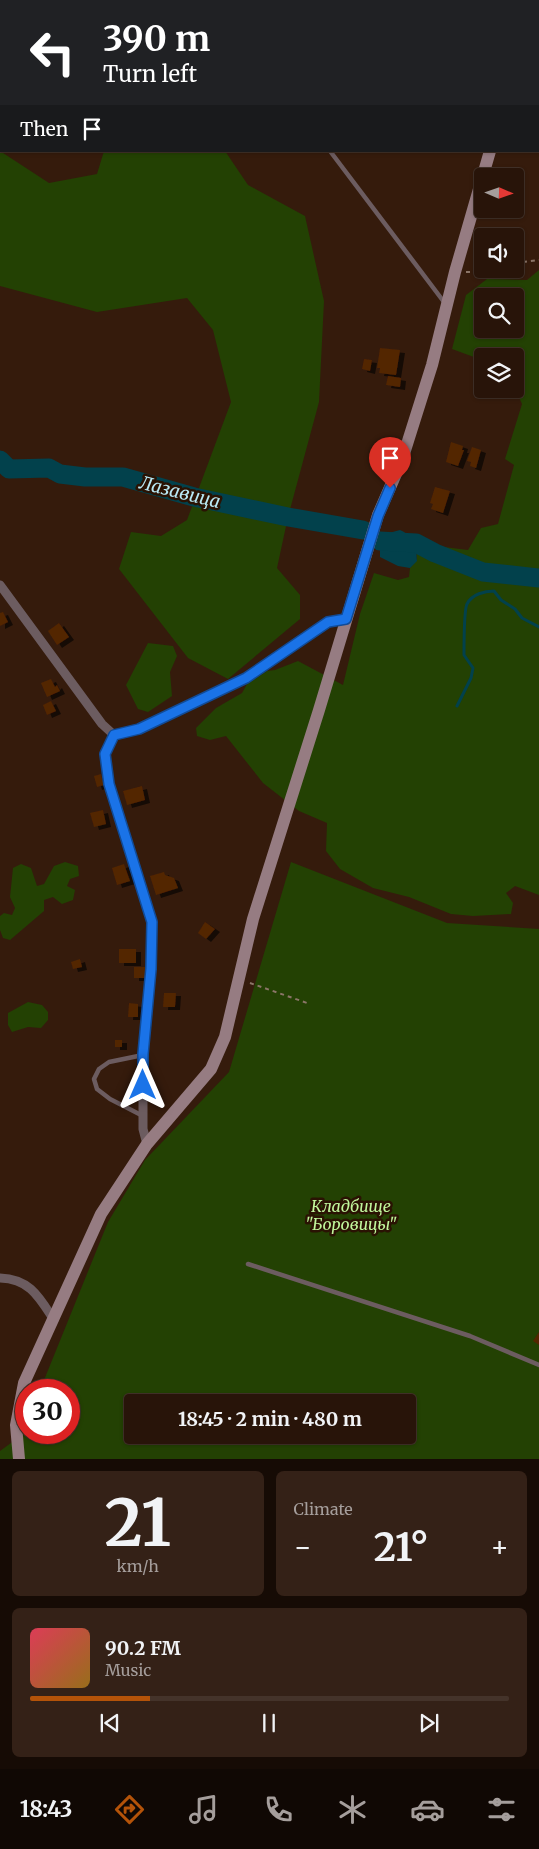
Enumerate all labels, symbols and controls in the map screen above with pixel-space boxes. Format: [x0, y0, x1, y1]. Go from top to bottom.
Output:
text: 390 m [103, 17, 210, 61]
icon: left [20, 20, 85, 85]
text: Turn left [103, 60, 197, 88]
icon: arrive [78, 115, 106, 143]
text: Then [20, 117, 68, 141]
north arrow [474, 168, 524, 218]
map controls [474, 168, 524, 398]
button: sound [474, 228, 524, 278]
button: search [474, 288, 524, 338]
button: layers [474, 348, 524, 398]
pin [369, 437, 411, 488]
icon: arrive [376, 444, 404, 472]
water label: Лазавица [136, 471, 223, 513]
position arrow [116, 1058, 168, 1110]
park label: Кладбище "Боровицы" [305, 1196, 397, 1234]
speed limit sign: 30 [15, 1379, 80, 1444]
text: 18:45 · 2 min · 480 m [178, 1407, 362, 1431]
text: 21 [104, 1482, 171, 1564]
text: Climate [294, 1499, 353, 1519]
text: 21° [374, 1524, 429, 1571]
text: − [294, 1529, 312, 1565]
text: + [490, 1529, 509, 1565]
text: km/h [117, 1556, 159, 1576]
text: 90.2 FM [105, 1636, 181, 1660]
text: Music [105, 1660, 151, 1680]
icon: previous [96, 1709, 124, 1737]
icon: pause [255, 1709, 283, 1737]
icon: next [415, 1709, 443, 1737]
icon: directions [112, 1792, 147, 1827]
icon: music [186, 1792, 221, 1827]
icon: phone [261, 1792, 296, 1827]
icon: climate [335, 1792, 370, 1827]
icon: car [410, 1792, 445, 1827]
icon: filters [484, 1792, 519, 1827]
text: 18:43 [20, 1795, 72, 1823]

